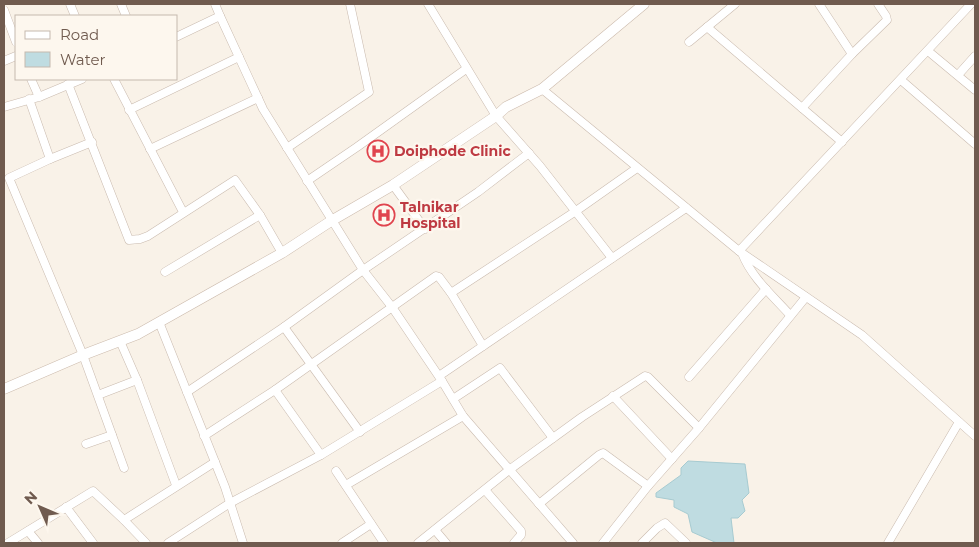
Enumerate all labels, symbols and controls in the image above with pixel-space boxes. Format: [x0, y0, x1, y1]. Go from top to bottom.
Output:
legend [15, 15, 178, 80]
text: Road [60, 25, 99, 44]
text: Water [60, 50, 106, 69]
hospital icon: Doiphode Clinic [366, 139, 390, 163]
place label: Doiphode Clinic [394, 142, 511, 160]
place label: Talnikar Hospital [400, 198, 460, 232]
hospital icon: Talnikar Hospital [372, 203, 396, 227]
north arrow [15, 482, 65, 532]
text: N [20, 487, 41, 508]

